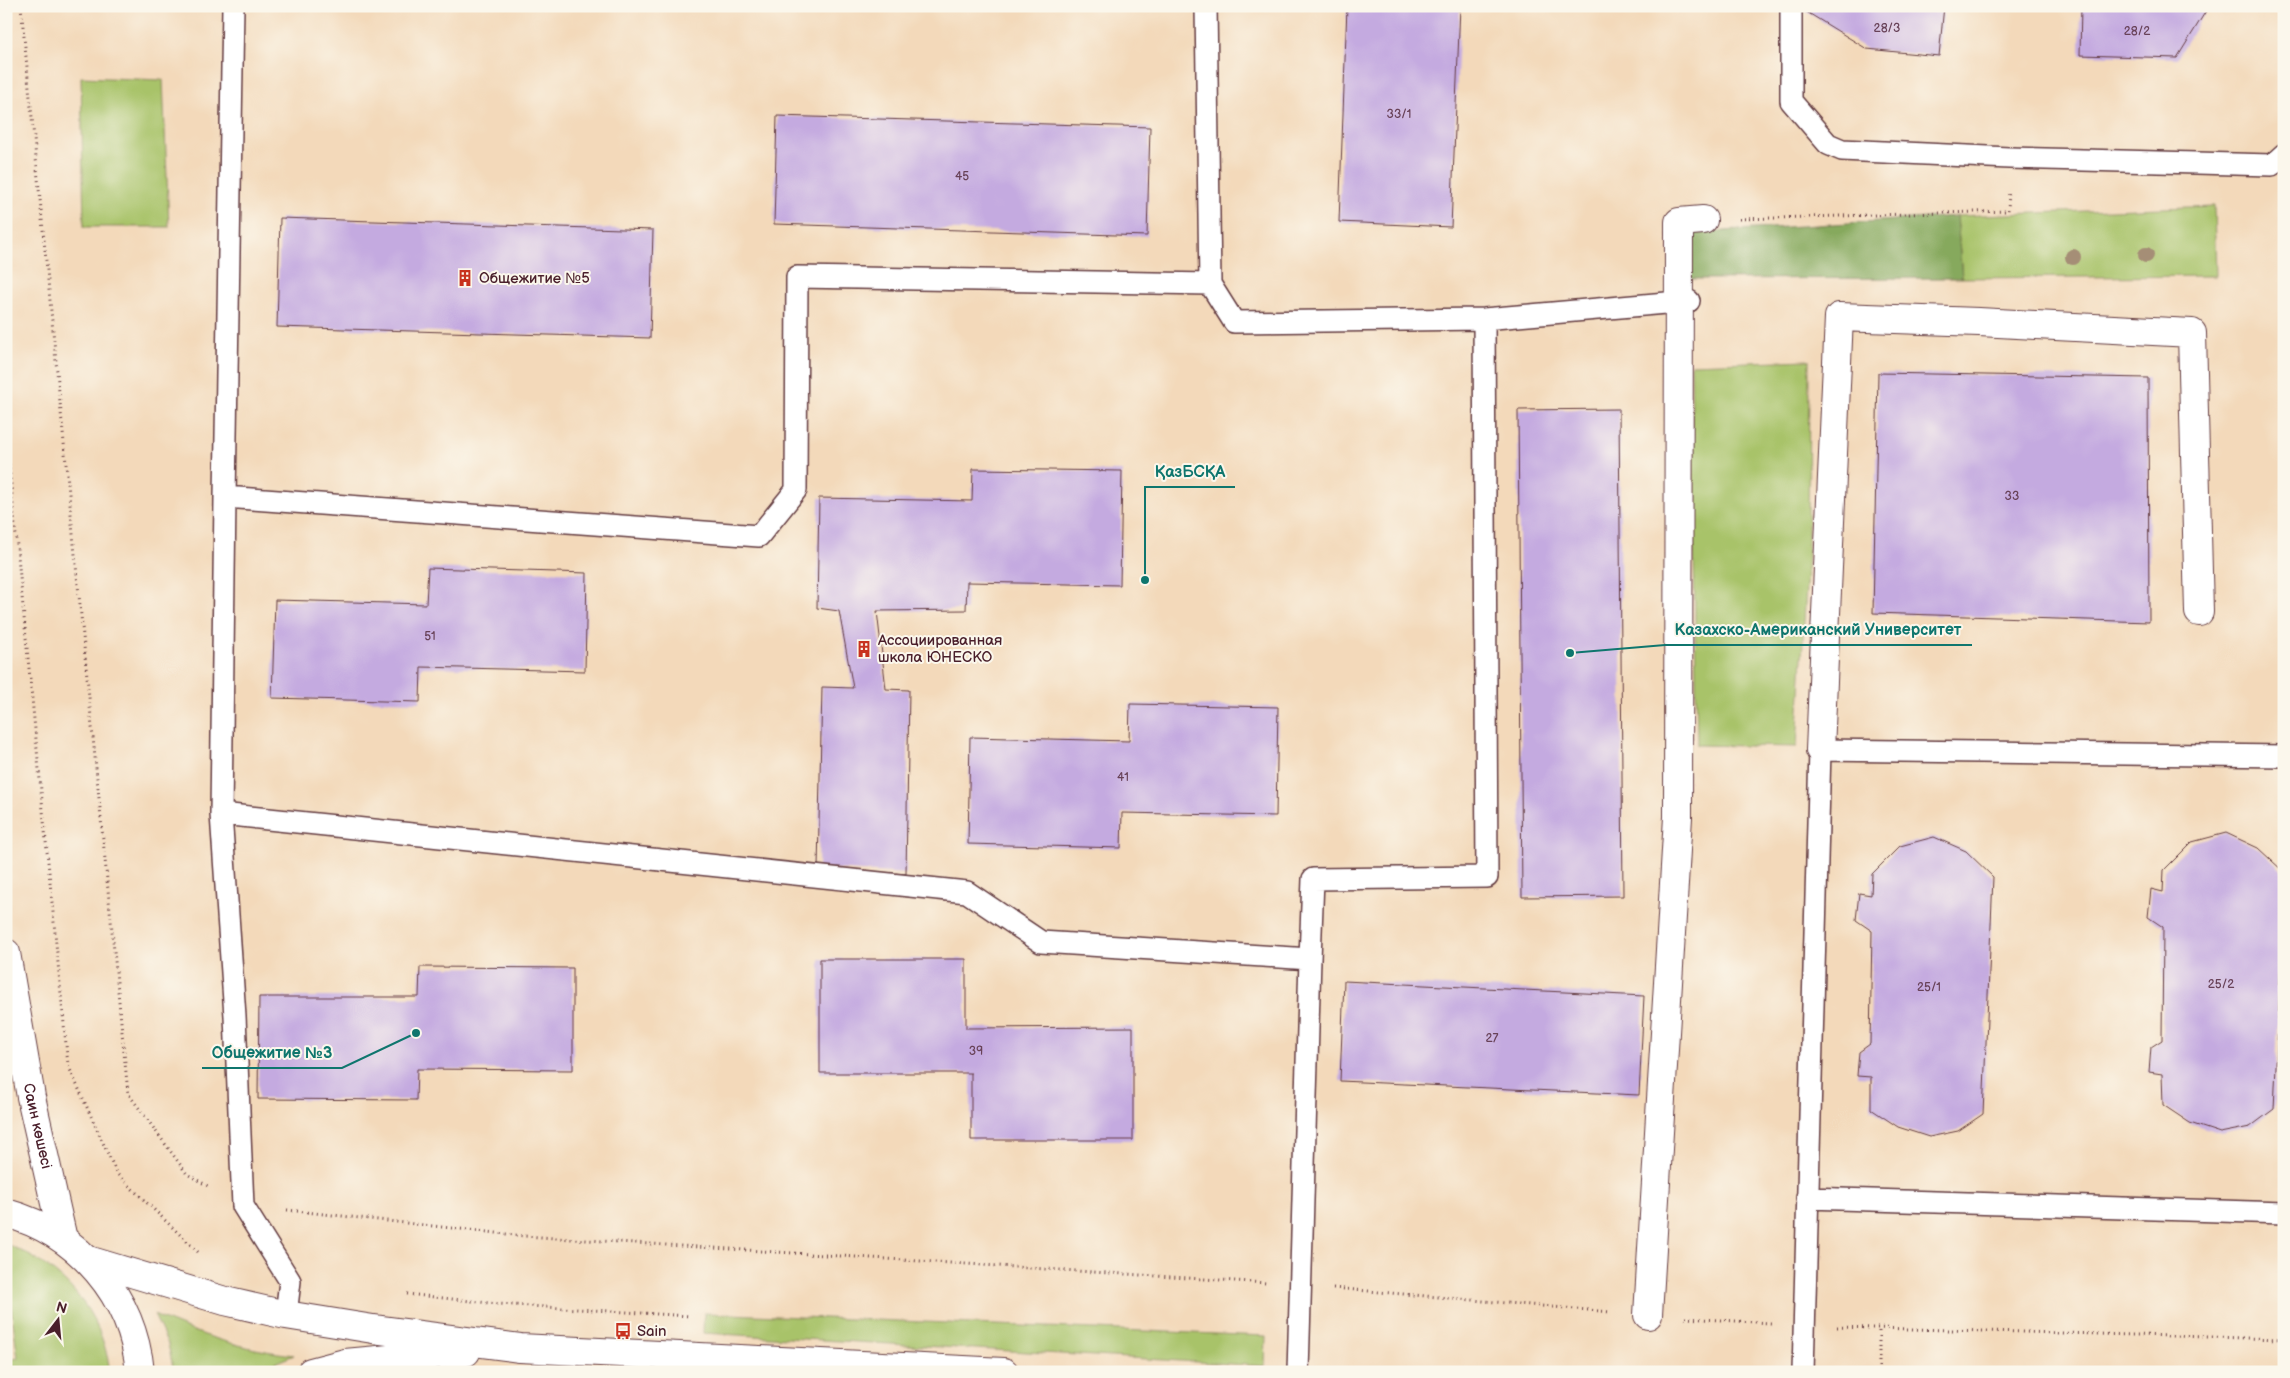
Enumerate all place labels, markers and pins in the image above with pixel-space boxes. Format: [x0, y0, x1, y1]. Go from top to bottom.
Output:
building icon: Общежитие №5 [455, 268, 475, 288]
place label: Общежитие №5 [479, 269, 590, 288]
callout: ҚазБСҚА [1145, 456, 1235, 487]
callout: Казахско-Американский Университет [1665, 614, 1972, 645]
place label: Ассоциированная школа ЮНЕСКО [877, 631, 1002, 667]
building icon: Ассоциированная школа ЮНЕСКО [854, 639, 874, 659]
callout: Общежитие №3 [202, 1037, 342, 1068]
bus stop icon: Sain [613, 1321, 633, 1341]
place label: Sain [637, 1322, 667, 1341]

